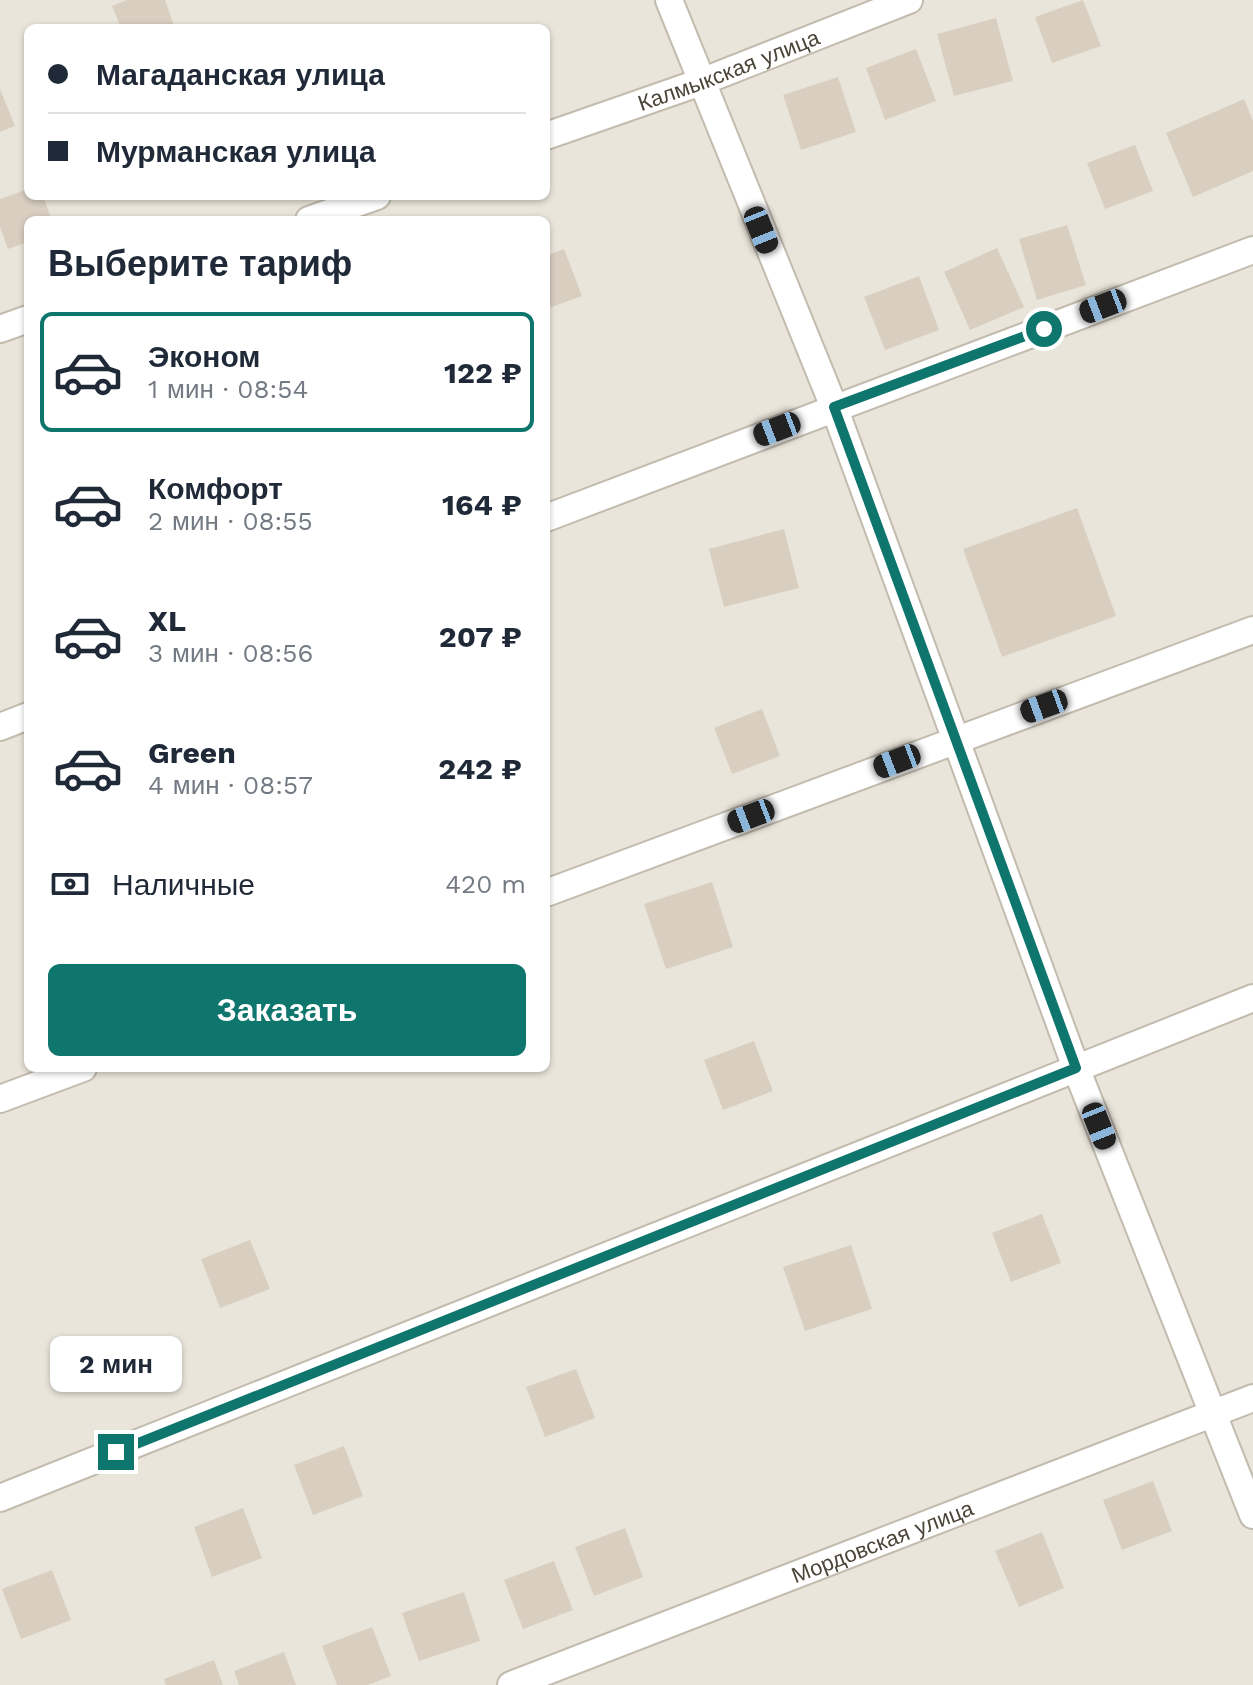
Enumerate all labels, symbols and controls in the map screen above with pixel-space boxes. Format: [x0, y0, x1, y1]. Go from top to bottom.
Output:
street label: Калмыкская улица [635, 24, 824, 116]
text: Магаданская улица [96, 57, 385, 92]
text: Мурманская улица [96, 134, 376, 169]
car [741, 203, 781, 257]
text: Выберите тариф [48, 243, 352, 285]
car [1076, 286, 1130, 326]
route start [1026, 311, 1062, 347]
icon: car [52, 336, 124, 408]
text: Эконом [148, 339, 261, 374]
text: 122 ₽ [444, 355, 522, 390]
text: 1 мин · 08:54 [148, 374, 308, 404]
car [750, 409, 804, 449]
icon: car [52, 468, 124, 540]
text: Комфорт [148, 471, 283, 506]
text: 164 ₽ [442, 487, 522, 522]
text: 2 мин · 08:55 [148, 506, 313, 536]
icon: car [52, 600, 124, 672]
text: XL [148, 603, 186, 638]
text: 207 ₽ [439, 619, 522, 654]
text: 3 мин · 08:56 [148, 638, 313, 668]
car [1017, 687, 1071, 725]
icon: car [52, 732, 124, 804]
text: Green [148, 735, 236, 770]
car [870, 741, 924, 781]
text: 242 ₽ [438, 751, 522, 786]
text: 4 мин · 08:57 [148, 770, 313, 800]
car [724, 796, 778, 836]
icon: cash [48, 862, 92, 906]
text: Наличные [112, 867, 255, 902]
text: 420 m [445, 869, 526, 899]
button: Заказать [48, 964, 526, 1056]
car [1079, 1099, 1119, 1153]
callout: 2 мин [50, 1336, 182, 1392]
text: 2 мин [79, 1349, 153, 1379]
route end [98, 1434, 134, 1470]
street label: Мордовская улица [788, 1495, 977, 1588]

